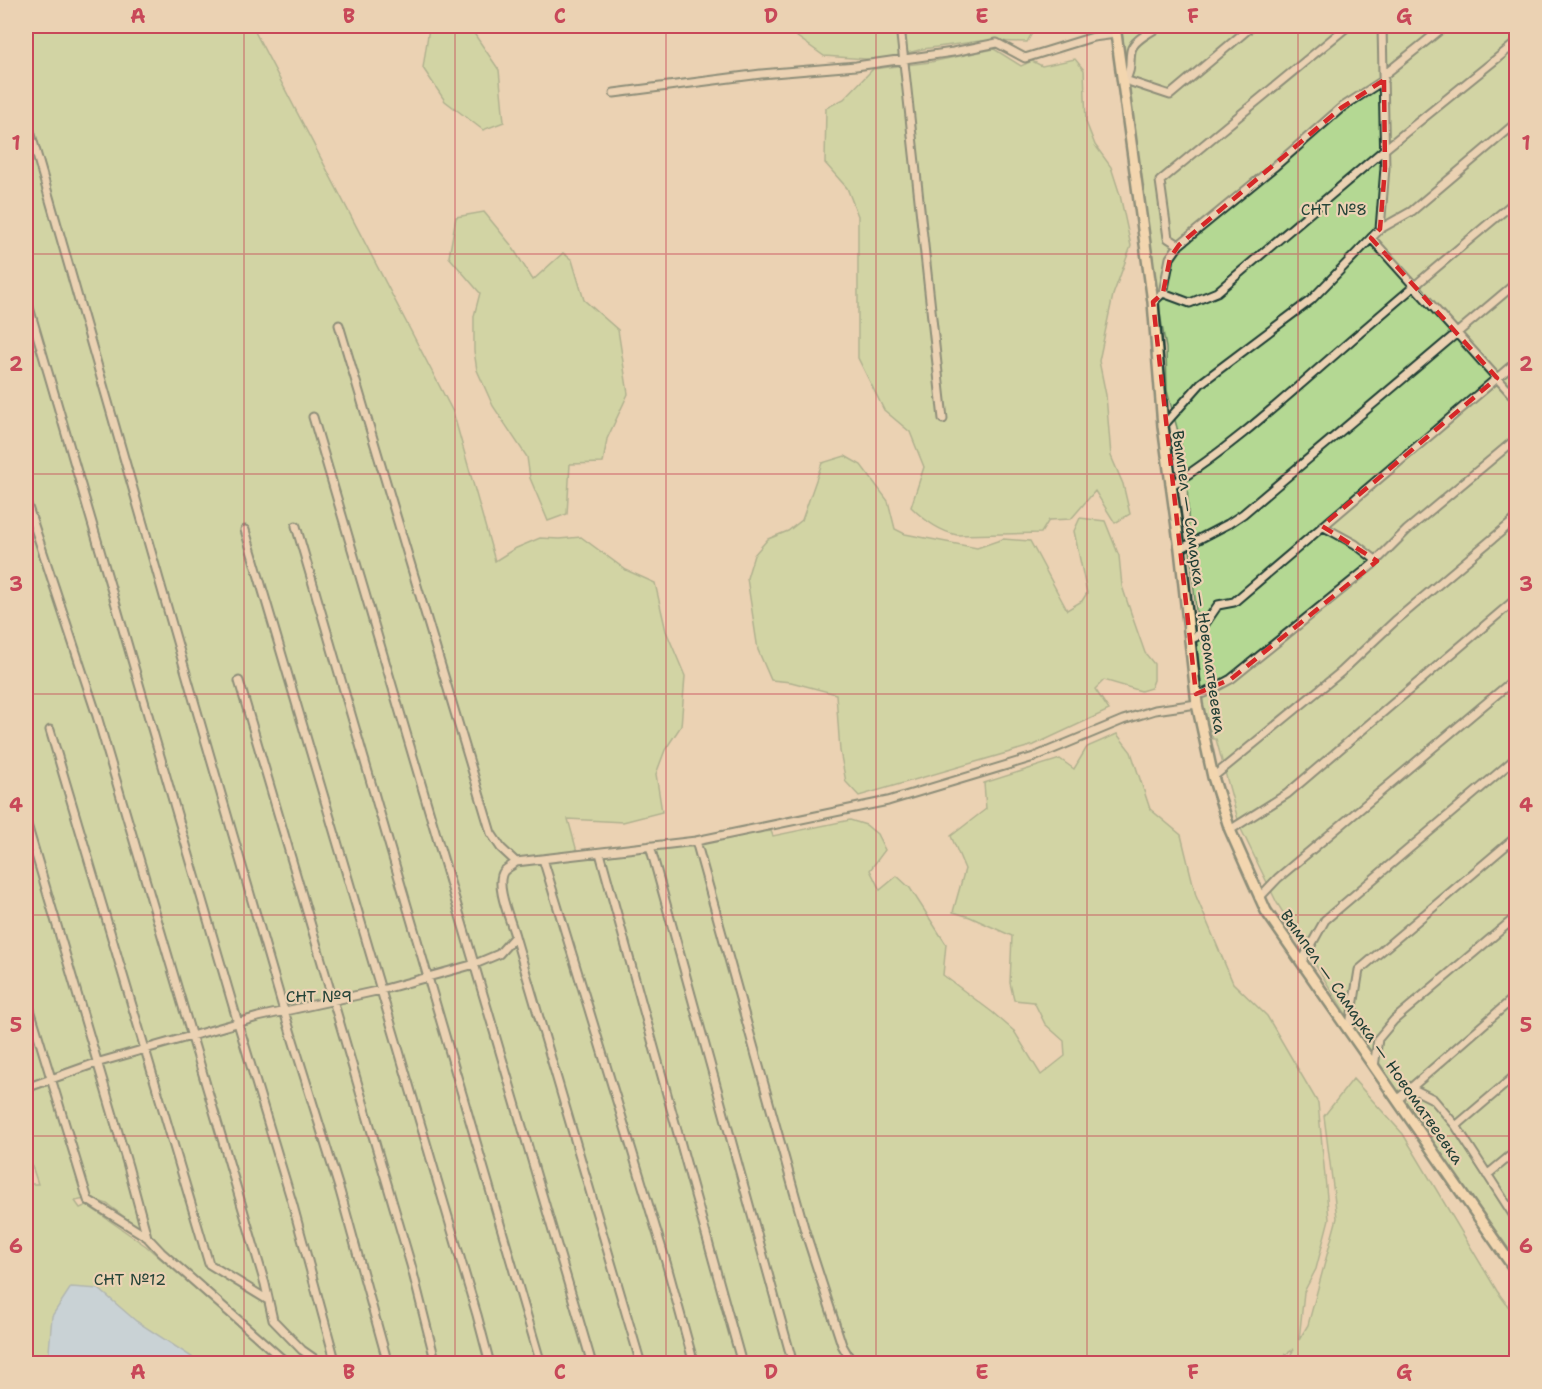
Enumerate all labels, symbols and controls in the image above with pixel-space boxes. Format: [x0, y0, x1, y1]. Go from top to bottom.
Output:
text: A [130, 3, 146, 29]
text: B [343, 3, 355, 29]
text: C [554, 3, 566, 29]
text: D [764, 3, 778, 29]
text: E [975, 3, 989, 29]
text: F [1187, 3, 1199, 29]
text: G [1396, 3, 1412, 29]
text: 1 [11, 130, 21, 156]
text: 1 [1521, 130, 1531, 156]
park label: СНТ №8 [1301, 199, 1367, 220]
text: 2 [9, 351, 23, 377]
text: 2 [1519, 351, 1533, 377]
street label: Вымпел — Самарка — Новоматвеевка [1167, 429, 1231, 735]
text: 3 [9, 571, 23, 597]
text: 3 [1519, 571, 1533, 597]
text: 4 [9, 792, 23, 818]
text: 4 [1519, 792, 1533, 818]
street label: Вымпел — Самарка — Новоматвеевка [1276, 906, 1468, 1168]
park label: СНТ №9 [286, 986, 352, 1007]
text: 5 [10, 1012, 22, 1038]
text: 5 [1520, 1012, 1532, 1038]
text: 6 [9, 1233, 23, 1259]
text: 6 [1519, 1233, 1533, 1259]
park label: СНТ №12 [94, 1269, 166, 1290]
text: A [130, 1359, 146, 1385]
text: B [343, 1359, 355, 1385]
text: C [554, 1359, 566, 1385]
text: D [764, 1359, 778, 1385]
text: E [975, 1359, 989, 1385]
text: F [1187, 1359, 1199, 1385]
text: G [1396, 1359, 1412, 1385]

